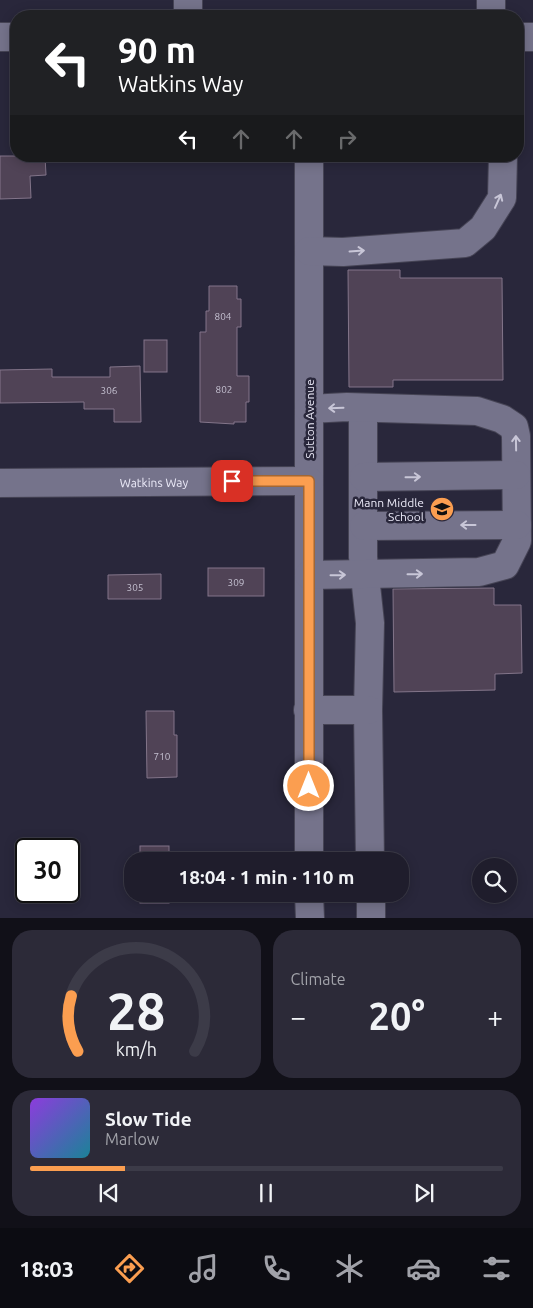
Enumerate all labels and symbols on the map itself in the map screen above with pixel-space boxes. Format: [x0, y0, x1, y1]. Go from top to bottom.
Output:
one-way arrow [494, 194, 504, 209]
one-way arrow [349, 246, 365, 256]
house number: 804 [215, 311, 232, 322]
street label: Sutton Avenue [303, 379, 316, 459]
house number: 802 [216, 384, 232, 395]
house number: 306 [101, 385, 118, 396]
one-way arrow [329, 403, 345, 412]
one-way arrow [511, 436, 521, 452]
pin [211, 460, 253, 502]
one-way arrow [404, 472, 421, 482]
street label: Watkins Way [120, 475, 188, 489]
place label: Mann Middle School [354, 496, 424, 523]
school or university icon: Mann Middle School [429, 496, 455, 522]
one-way arrow [460, 520, 476, 530]
one-way arrow [406, 569, 423, 579]
one-way arrow [329, 570, 345, 579]
house number: 309 [228, 577, 244, 588]
house number: 305 [127, 582, 143, 593]
house number: 710 [154, 751, 171, 762]
position arrow [282, 759, 334, 811]
speed limit sign: 30 [15, 838, 80, 903]

